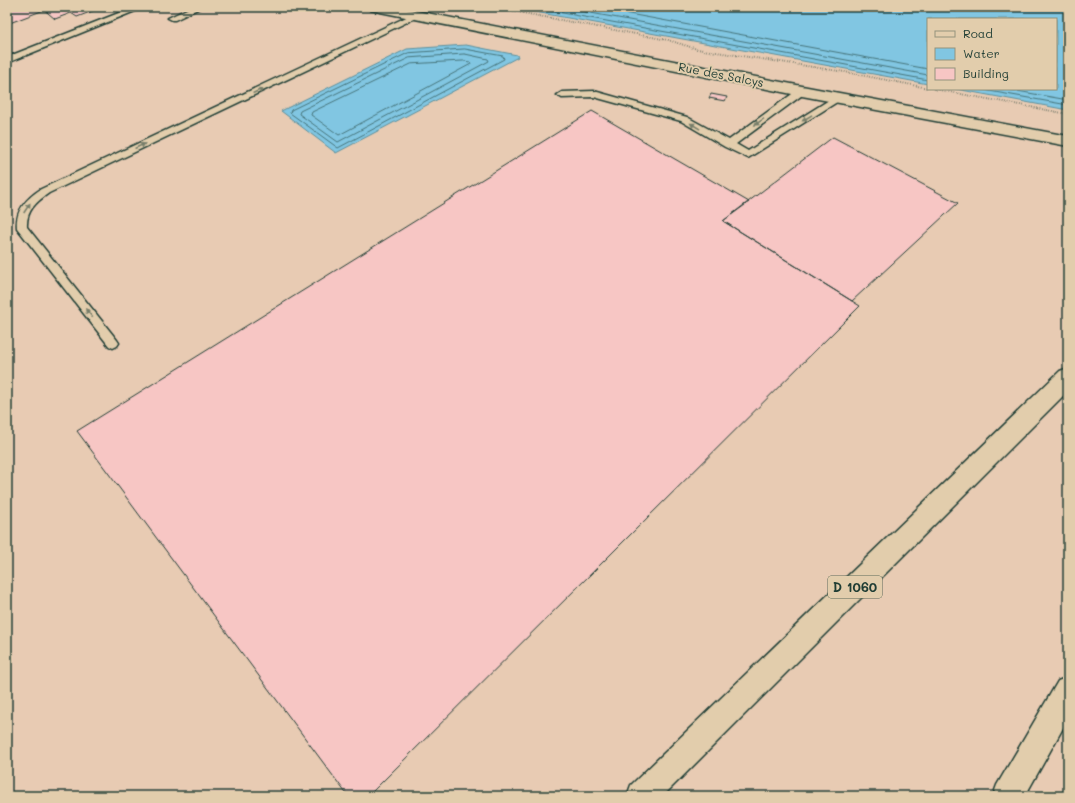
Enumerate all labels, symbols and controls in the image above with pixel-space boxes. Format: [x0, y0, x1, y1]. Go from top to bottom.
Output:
legend [927, 18, 1057, 90]
text: Road [963, 25, 993, 41]
text: Water [963, 45, 1000, 61]
street label: Rue des Salcys [677, 58, 765, 90]
text: Building [963, 65, 1009, 81]
one-way arrow [252, 88, 264, 94]
one-way arrow [802, 114, 812, 122]
one-way arrow [754, 118, 764, 126]
one-way arrow [689, 122, 701, 129]
one-way arrow [135, 143, 146, 149]
one-way arrow [23, 202, 31, 213]
one-way arrow [85, 307, 93, 318]
road number: D 1060 [828, 576, 882, 598]

